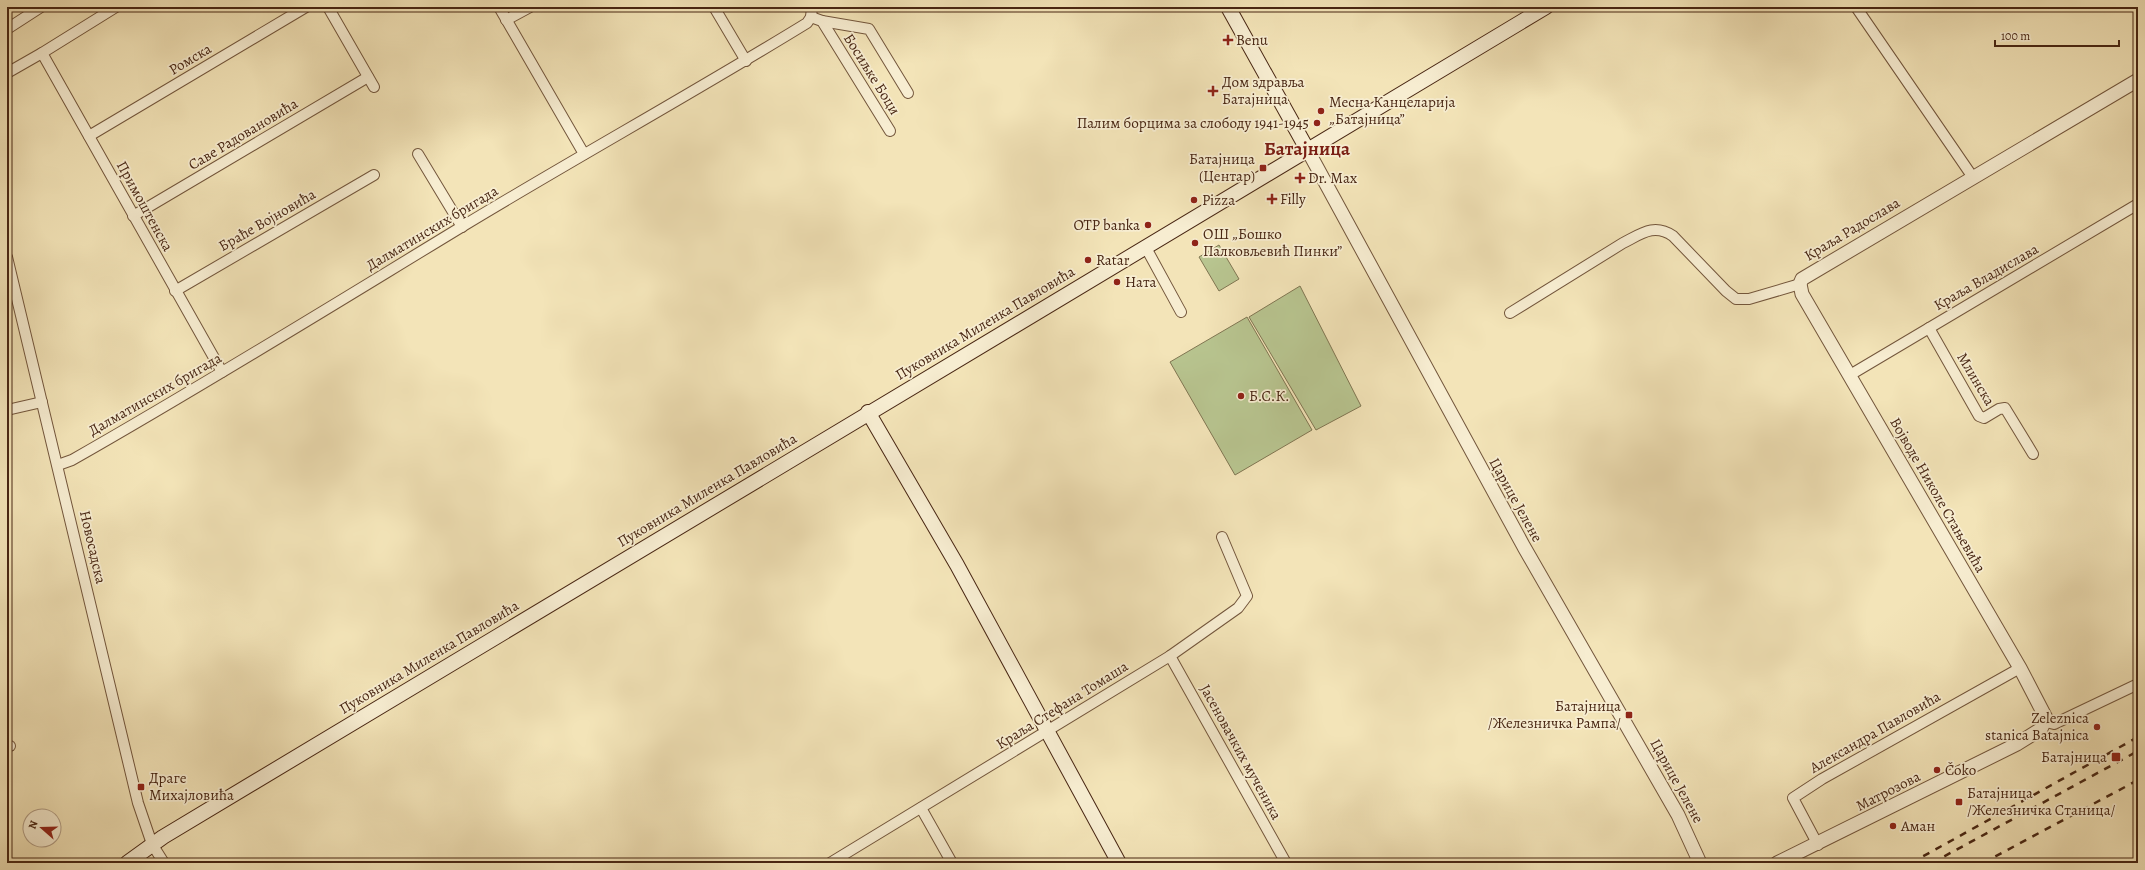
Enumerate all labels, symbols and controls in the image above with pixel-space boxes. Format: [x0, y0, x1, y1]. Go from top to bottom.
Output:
scale bar [1995, 22, 2119, 48]
text: 100 m [2001, 28, 2030, 44]
street label: Босиљке Боци [839, 29, 905, 119]
place label: Benu [1236, 30, 1269, 50]
marker: Benu [1223, 35, 1233, 45]
street label: Ромска [165, 39, 215, 79]
place label: Дом здравља Батајница [1222, 72, 1305, 109]
marker: Дом здравља Батајница [1207, 85, 1219, 97]
place label: Месна Канцеларија „Батајница” [1329, 92, 1455, 129]
street label: Саве Радовановића [185, 93, 301, 175]
marker: Месна Канцеларија „Батајница” [1316, 106, 1326, 116]
place label: Палим борцима за слободу 1941-1945 [1077, 113, 1309, 133]
marker: Палим борцима за слободу 1941-1945 [1312, 118, 1322, 128]
district label: Батајница [1264, 136, 1351, 162]
place label: Батајница (Центар) [1189, 149, 1255, 186]
street label: Примоштенска [112, 157, 178, 255]
marker: Батајница (Центар) [1258, 163, 1268, 173]
place label: Dr. Max [1308, 168, 1357, 188]
marker: Dr. Max [1295, 173, 1305, 183]
street label: Далматинских бригада [362, 181, 502, 275]
street label: Браће Војновића [215, 184, 319, 256]
place label: Filly [1280, 189, 1306, 209]
place label: Pizza [1202, 190, 1235, 210]
street label: Краља Радослава [1800, 192, 1904, 265]
marker: Filly [1267, 194, 1277, 204]
marker: Pizza [1189, 195, 1199, 205]
place label: OTP banka [1073, 215, 1140, 235]
marker: OTP banka [1143, 220, 1153, 230]
place label: ОШ „Бошко Палковљевић Пинки” [1203, 224, 1342, 261]
marker: ОШ „Бошко Палковљевић Пинки” [1190, 238, 1200, 248]
street label: Краља Владислава [1930, 239, 2042, 315]
place label: Ratar [1096, 250, 1130, 270]
marker: Ratar [1083, 255, 1093, 265]
street label: Пуковника Миленка Павловића [892, 261, 1079, 385]
place label: Ната [1125, 272, 1157, 292]
marker: Ната [1112, 277, 1122, 287]
street label: Далматинских бригада [85, 348, 225, 440]
street label: Млинска [1952, 349, 2000, 409]
place label: Б.С.К. [1249, 386, 1290, 406]
marker: Б.С.К. [1236, 391, 1246, 401]
street label: Војводе Николе Стањевића [1885, 414, 1991, 576]
street label: Пуковника Миленка Павловића [614, 428, 801, 552]
street label: Царице Јелене [1485, 454, 1547, 546]
street label: Новосадска [75, 508, 111, 586]
street label: Пуковника Миленка Павловића [336, 595, 523, 719]
street label: Краља Стефана Томаша [992, 656, 1132, 754]
street label: Јасеновачких мученика [1195, 681, 1287, 823]
street label: Александра Павловића [1805, 686, 1944, 778]
place label: Батајница /Железничка Рампа/ [1488, 696, 1621, 733]
place label: Zeleznica stanica Batajnica [1985, 708, 2089, 745]
marker: Батајница /Железничка Рампа/ [1624, 710, 1634, 720]
marker: Zeleznica stanica Batajnica [2092, 722, 2102, 732]
street label: Царице Јелене [1646, 735, 1708, 827]
place label: Батајница [2041, 747, 2107, 767]
marker: Батајница [2110, 751, 2122, 763]
place label: Čoko [1945, 760, 1976, 780]
marker: Čoko [1932, 765, 1942, 775]
street label: Матрозова [1852, 766, 1924, 816]
place label: Драге Михајловића [149, 768, 234, 805]
marker: Драге Михајловића [136, 782, 146, 792]
place label: Батајница /Железничка Станица/ [1967, 783, 2116, 820]
marker: Батајница /Железничка Станица/ [1954, 797, 1964, 807]
north arrow [22, 808, 62, 848]
place label: Аман [1900, 816, 1935, 836]
text: N [25, 818, 41, 831]
marker: Аман [1888, 821, 1898, 831]

